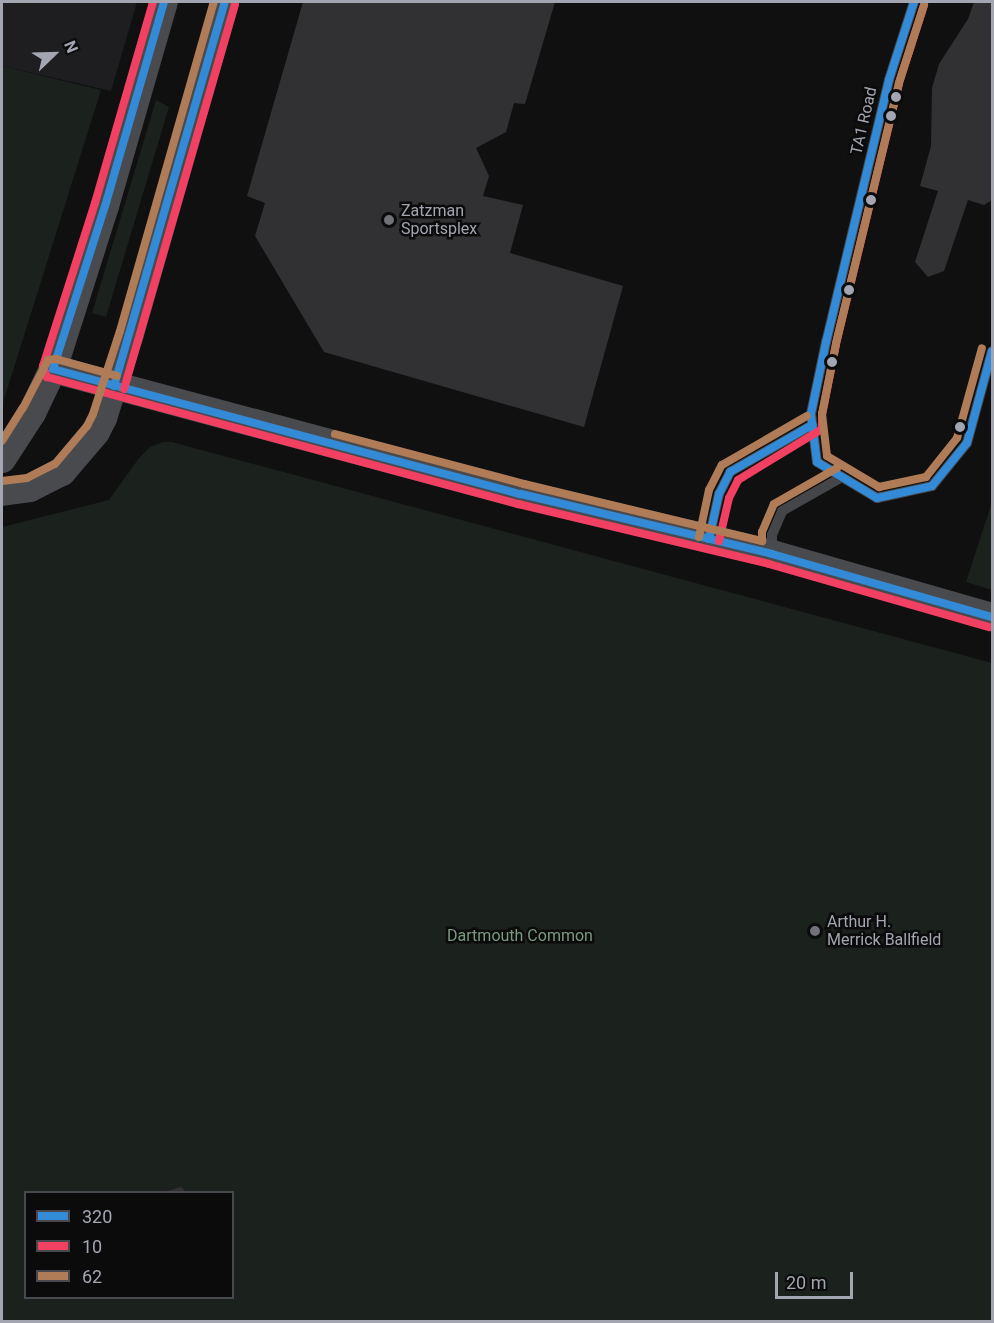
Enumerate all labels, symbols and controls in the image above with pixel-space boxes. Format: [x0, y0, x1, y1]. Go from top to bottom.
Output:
north arrow [24, 24, 84, 84]
text: N [60, 38, 82, 56]
street label: TA1 Road [847, 85, 881, 157]
unlabelled marker [890, 91, 902, 103]
unlabelled marker [885, 110, 897, 122]
unlabelled marker [865, 194, 877, 206]
place label: Zatzman Sportsplex [401, 201, 477, 239]
marker: Zatzman Sportsplex [382, 213, 396, 227]
unlabelled marker [843, 284, 855, 296]
unlabelled marker [826, 356, 838, 368]
unlabelled marker [954, 421, 966, 433]
place label: Arthur H. Merrick Ballfield [827, 912, 941, 950]
marker: Arthur H. Merrick Ballfield [808, 924, 822, 938]
park label: Dartmouth Common [447, 926, 593, 946]
legend [24, 1191, 234, 1299]
text: 320 [82, 1206, 112, 1227]
text: 10 [82, 1236, 102, 1257]
scale bar [778, 1260, 856, 1298]
text: 62 [82, 1266, 102, 1287]
text: 20 m [786, 1272, 826, 1293]

